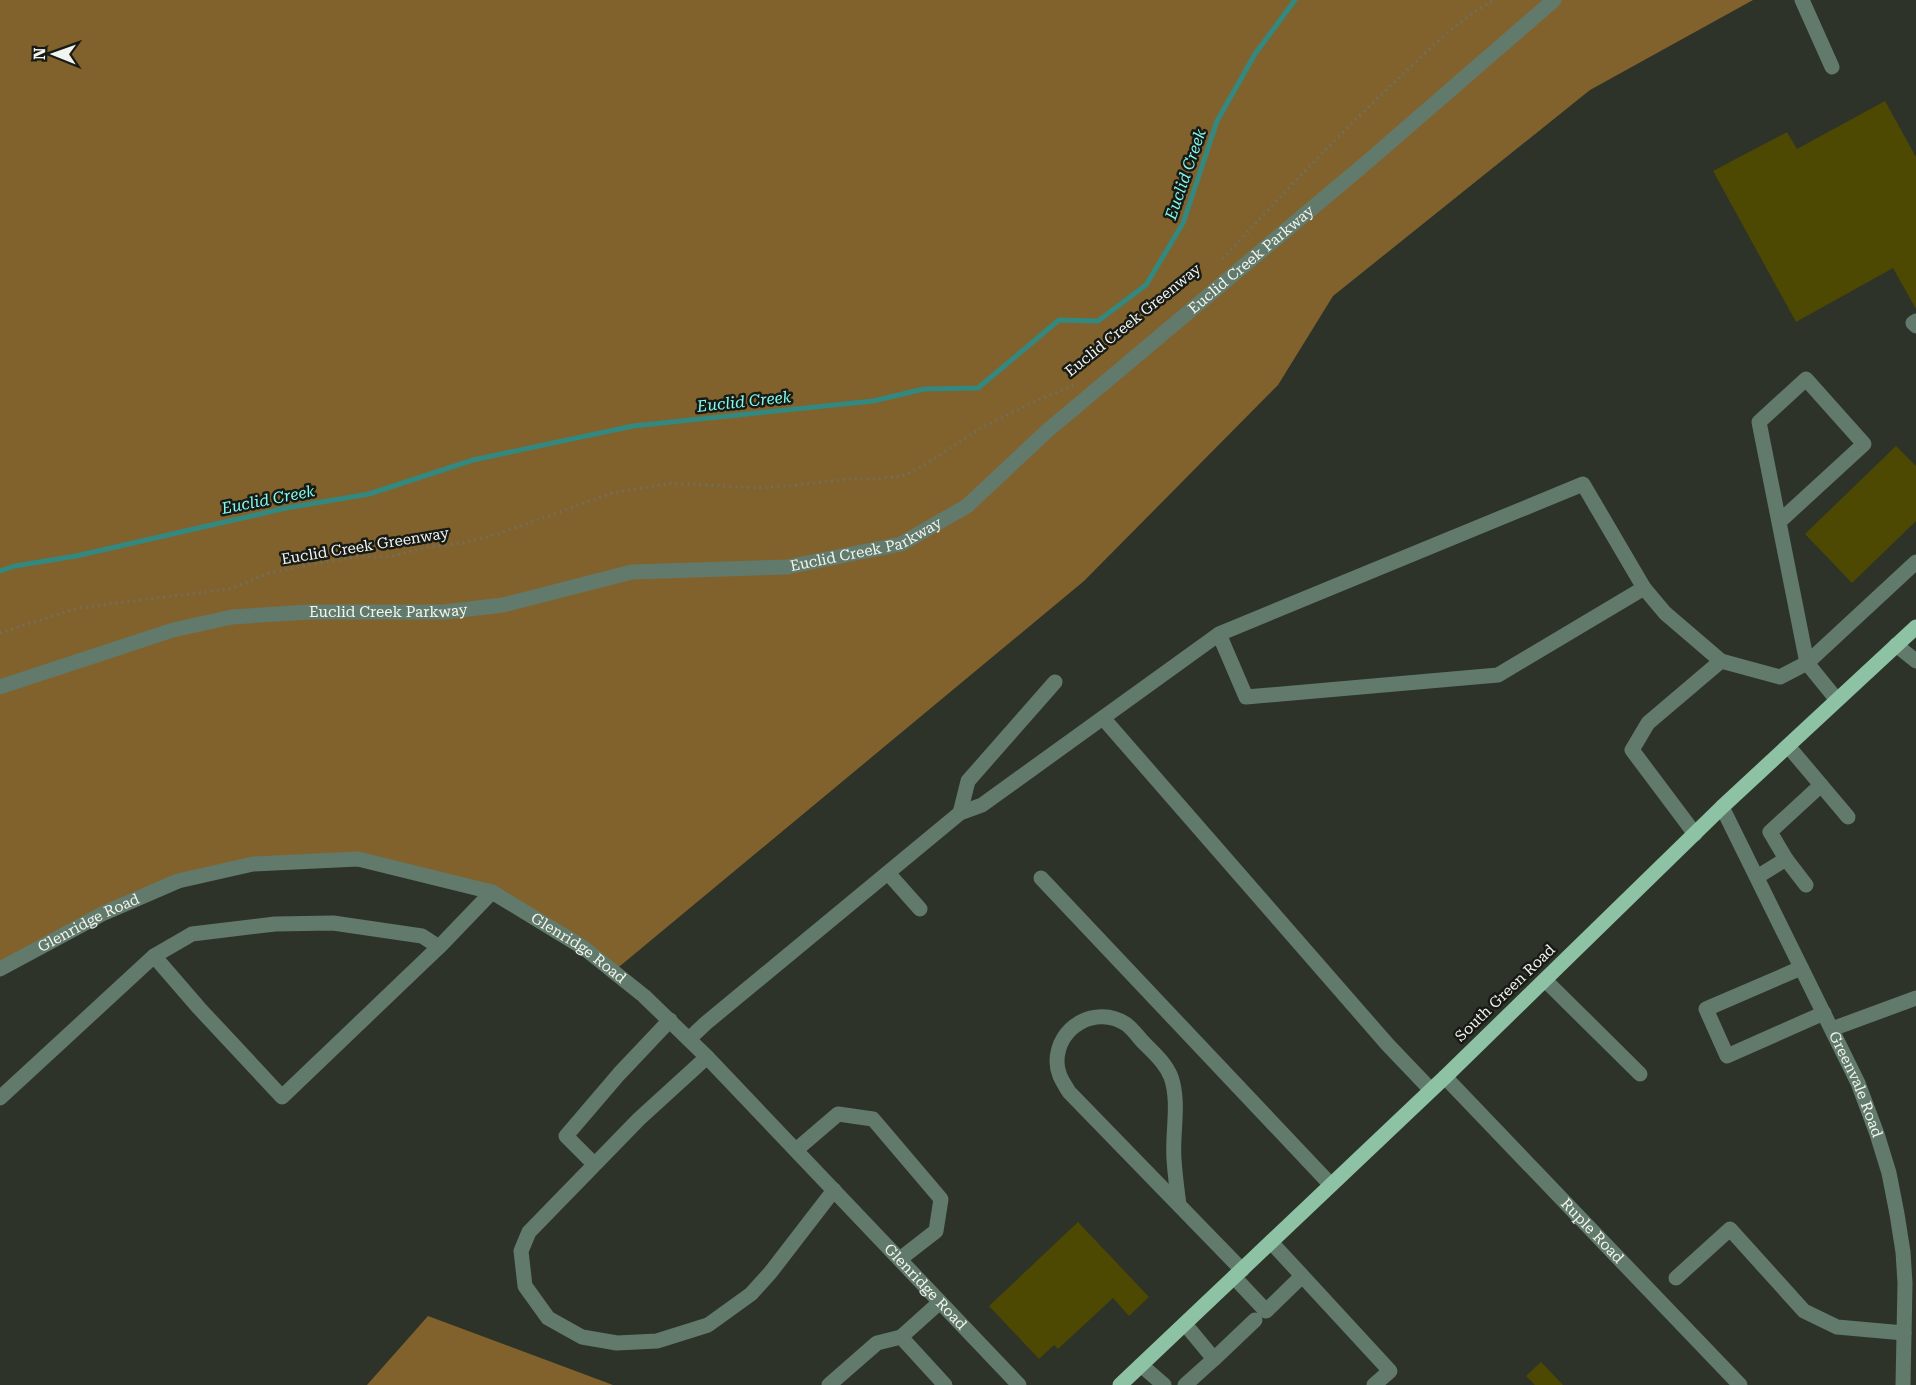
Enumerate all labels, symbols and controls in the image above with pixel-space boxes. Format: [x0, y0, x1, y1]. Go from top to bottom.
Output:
north arrow [24, 24, 84, 84]
text: N [30, 47, 49, 60]
water label: Euclid Creek [1161, 126, 1210, 223]
street label: Euclid Creek Parkway [1185, 202, 1318, 317]
street label: Euclid Creek Greenway [1062, 260, 1205, 380]
water label: Euclid Creek [695, 387, 792, 416]
water label: Euclid Creek [219, 481, 317, 518]
street label: Euclid Creek Parkway [789, 513, 945, 575]
street label: Euclid Creek Greenway [280, 524, 450, 568]
street label: Euclid Creek Parkway [309, 600, 469, 622]
street label: Glenridge Road [35, 890, 143, 956]
street label: Glenridge Road [528, 909, 630, 987]
street label: South Green Road [1451, 940, 1559, 1045]
street label: Greenvale Road [1825, 1028, 1887, 1140]
street label: Ruple Road [1557, 1195, 1628, 1267]
street label: Glenridge Road [880, 1240, 971, 1334]

